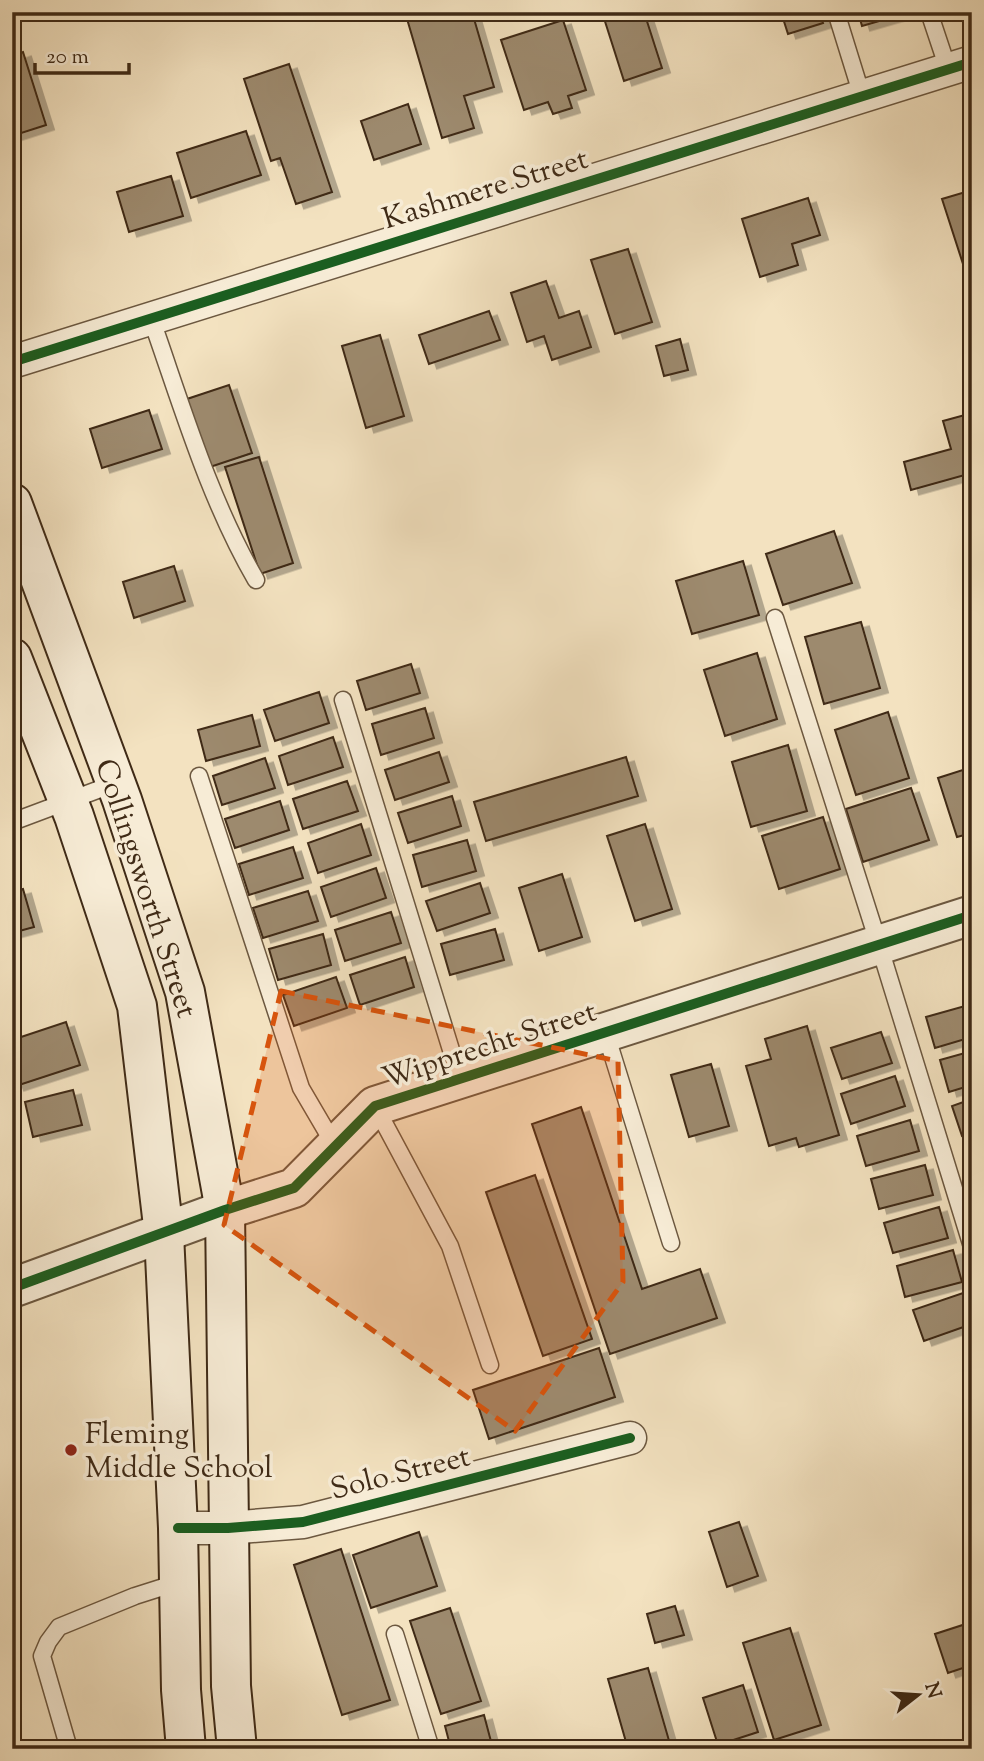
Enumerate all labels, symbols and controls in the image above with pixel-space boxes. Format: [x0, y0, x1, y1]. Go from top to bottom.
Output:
scale bar [35, 32, 130, 76]
text: 20 m [46, 43, 89, 73]
street label: Kashmere Street [378, 139, 594, 242]
street label: Collingsworth Street [83, 754, 207, 1024]
street label: Wipprecht Street [377, 991, 602, 1101]
place label: Fleming Middle School [85, 1414, 273, 1491]
street label: Solo Street [326, 1436, 475, 1513]
marker: Fleming Middle School [63, 1442, 79, 1458]
north arrow [883, 1660, 953, 1730]
text: N [917, 1680, 947, 1702]

